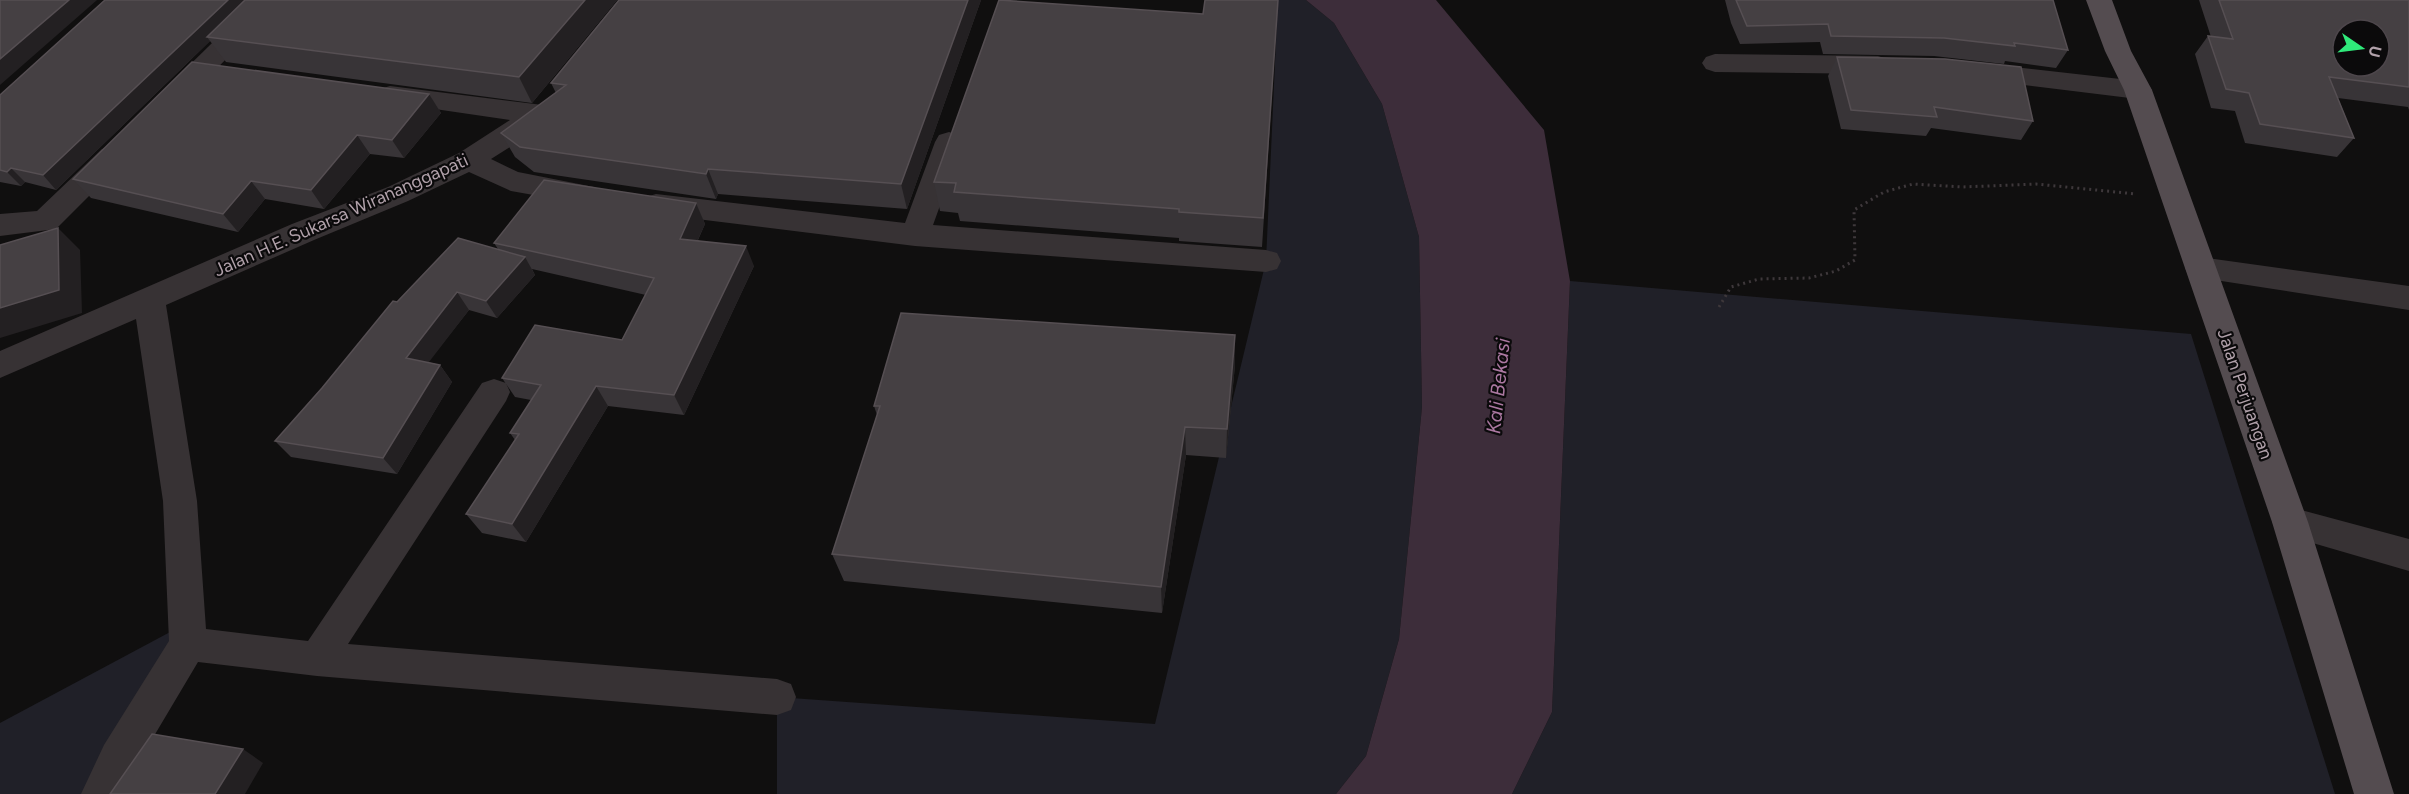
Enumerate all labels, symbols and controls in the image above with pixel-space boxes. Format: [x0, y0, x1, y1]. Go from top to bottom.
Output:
north arrow [2331, 18, 2391, 78]
text: U [2364, 44, 2386, 59]
street label: Jalan H.E. Sukarsa Wirananggapati [210, 149, 472, 281]
street label: Jalan Perjuangan [2212, 326, 2278, 462]
water label: Kali Bekasi [1481, 337, 1515, 435]

